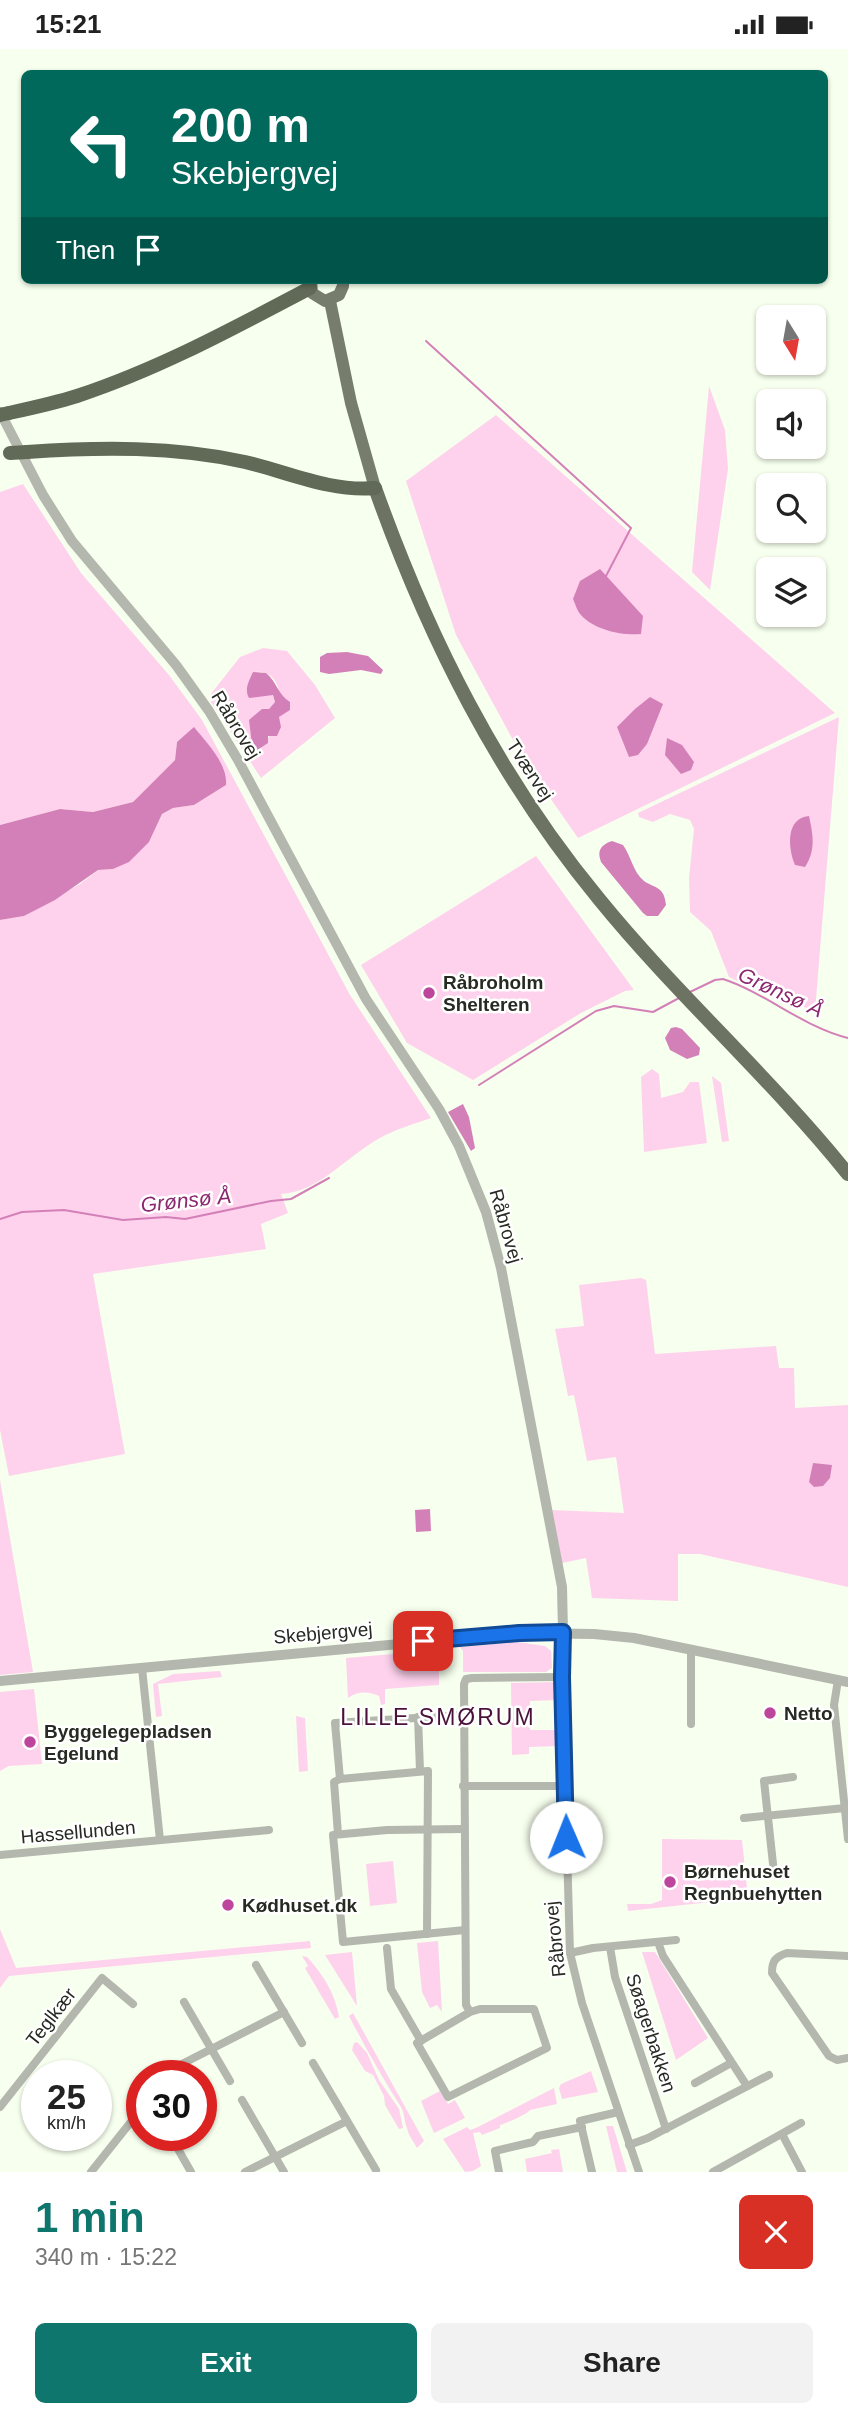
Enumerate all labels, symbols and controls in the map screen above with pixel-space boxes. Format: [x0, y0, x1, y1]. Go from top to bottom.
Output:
text: 15:21 [35, 9, 102, 39]
icon: left [56, 98, 147, 189]
text: 200 m [171, 98, 310, 152]
text: Skebjergvej [171, 155, 338, 191]
icon: arrive [129, 231, 167, 269]
text: Then [56, 235, 115, 265]
north arrow [756, 305, 826, 375]
map controls [756, 305, 826, 627]
button: sound [756, 389, 826, 459]
button: search [756, 473, 826, 543]
button: layers [756, 557, 826, 627]
street label: Råbrovej [207, 687, 265, 763]
street label: Tværvej [503, 736, 557, 804]
water label: Grønsø Å [735, 962, 827, 1022]
place label: Råbroholm Shelteren [443, 972, 543, 1015]
marker: Råbroholm Shelteren [421, 985, 437, 1001]
water label: Grønsø Å [140, 1184, 232, 1216]
street label: Råbrovej [485, 1187, 527, 1265]
pin [393, 1611, 453, 1671]
street label: Skebjergvej [273, 1618, 373, 1648]
icon: arrive [404, 1622, 442, 1660]
place label: Netto [784, 1703, 833, 1724]
district label: LILLE SMØRUM [340, 1704, 536, 1730]
marker: Netto [762, 1705, 778, 1721]
place label: Byggelegepladsen Egelund [44, 1721, 212, 1764]
marker: Byggelegepladsen Egelund [22, 1734, 38, 1750]
position arrow [529, 1800, 603, 1874]
street label: Hassellunden [20, 1817, 136, 1847]
place label: Børnehuset Regnbuehytten [684, 1861, 822, 1904]
marker: Børnehuset Regnbuehytten [662, 1874, 678, 1890]
place label: Kødhuset.dk [242, 1895, 357, 1916]
marker: Kødhuset.dk [220, 1897, 236, 1913]
street label: Råbrovej [541, 1900, 569, 1978]
street label: Søagerbakken [622, 1971, 680, 2095]
street label: Teglkær [22, 1983, 80, 2050]
speed limit sign: 30 [126, 2060, 217, 2151]
text: 25 [47, 2077, 86, 2116]
text: km/h [47, 2113, 86, 2133]
text: 1 min [35, 2194, 145, 2241]
button: close [739, 2195, 813, 2269]
text: 340 m · 15:22 [35, 2244, 177, 2270]
button: Exit [35, 2323, 417, 2403]
button: Share [431, 2323, 813, 2403]

